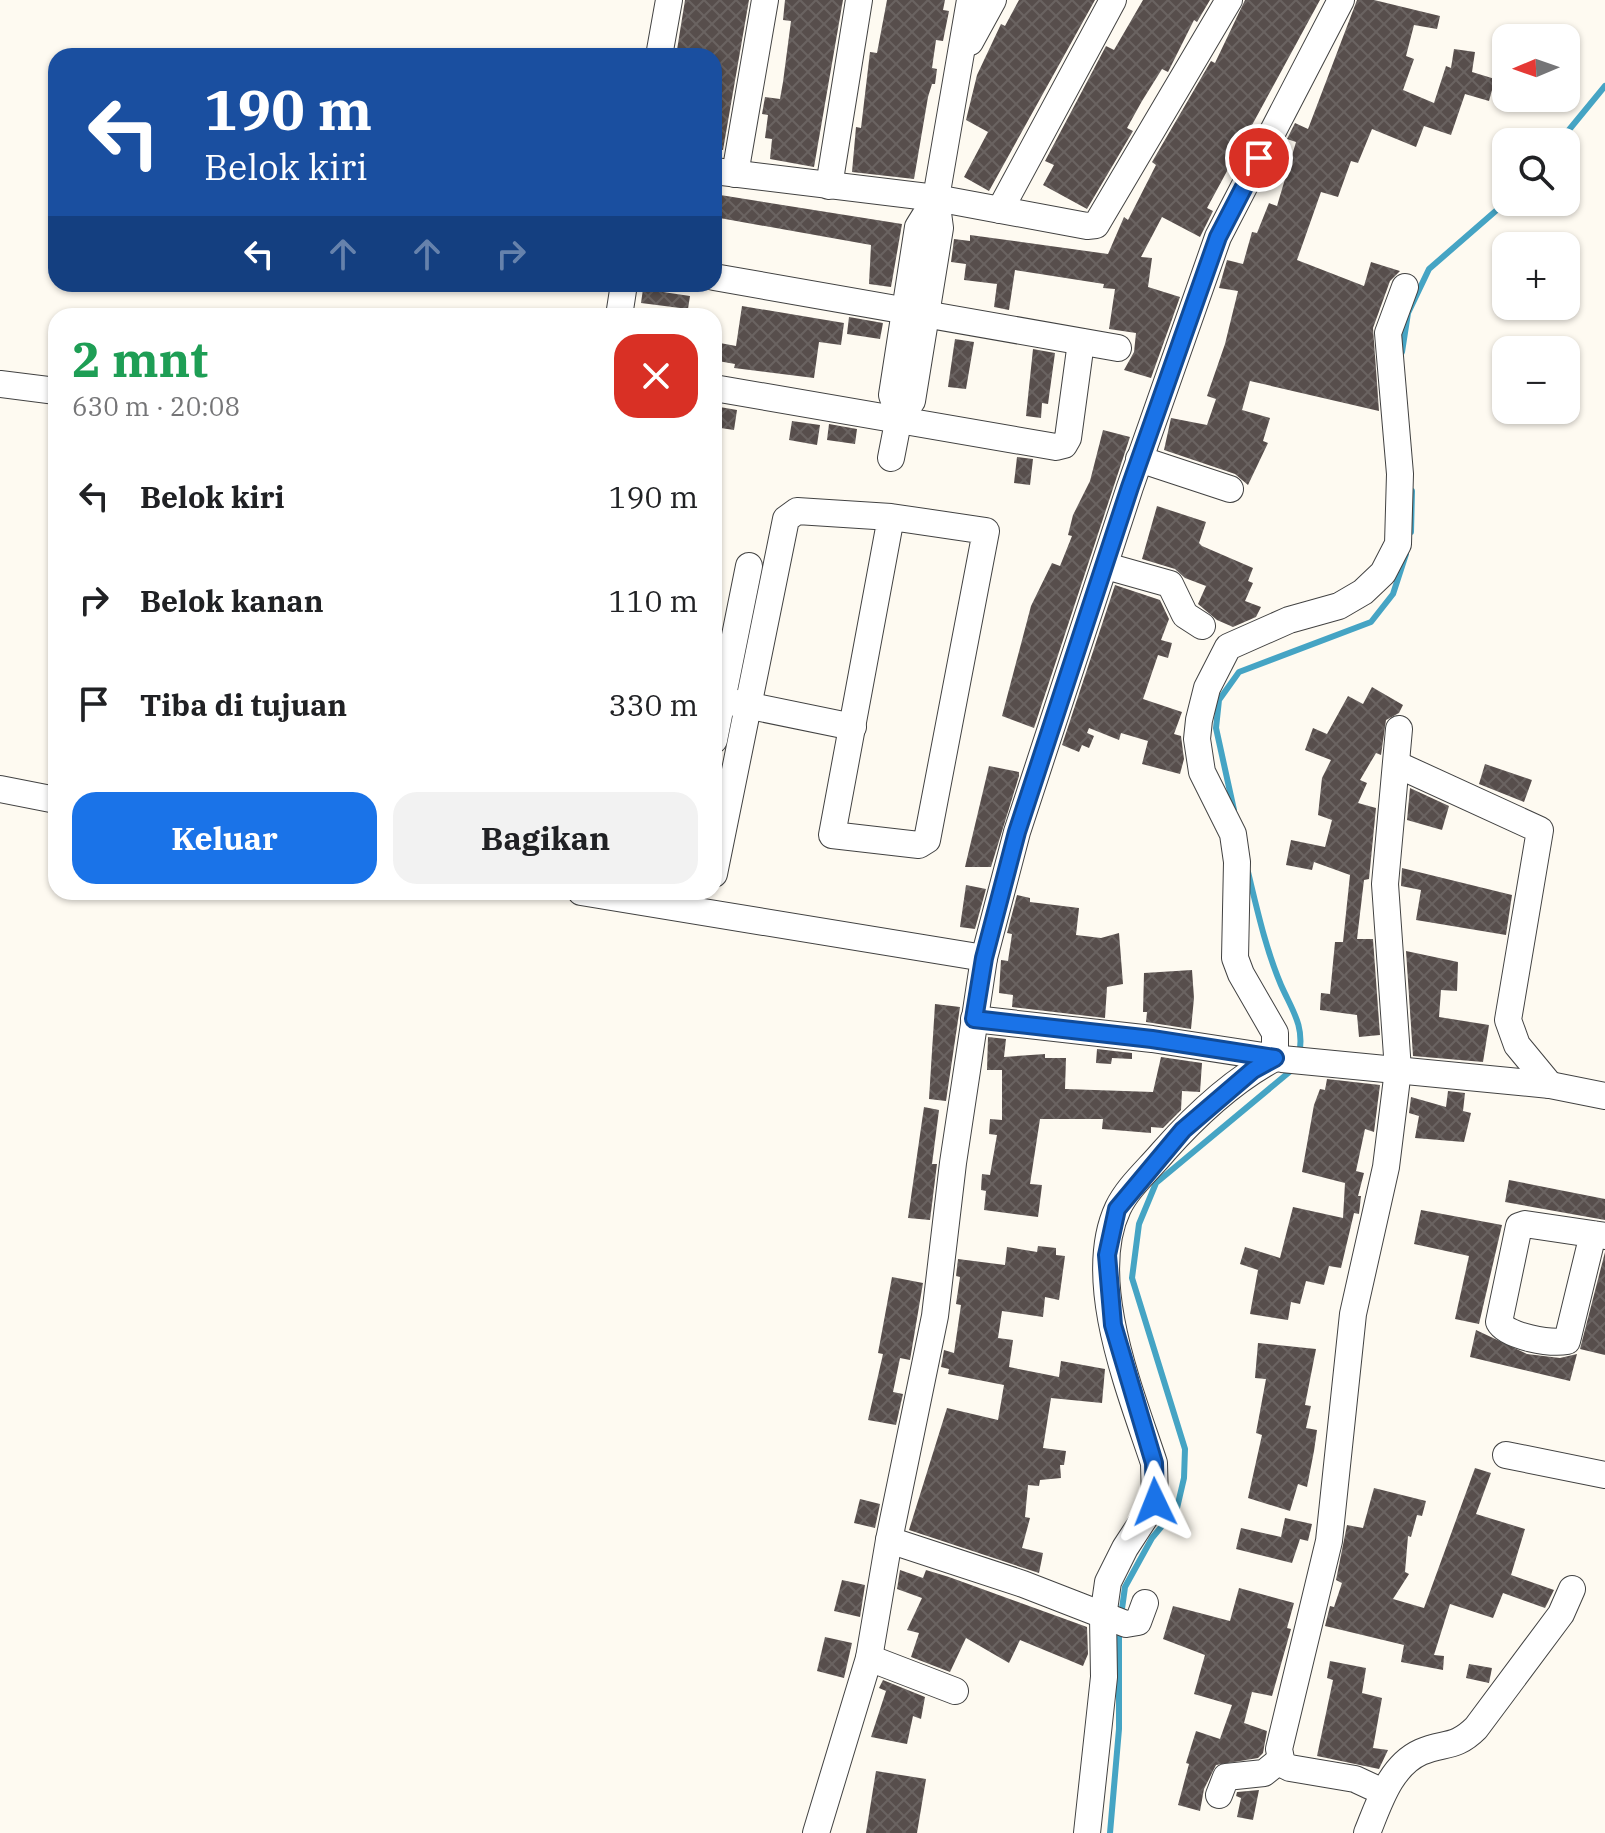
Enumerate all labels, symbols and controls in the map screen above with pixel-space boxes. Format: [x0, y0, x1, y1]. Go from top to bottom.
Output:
north arrow [1492, 24, 1580, 112]
map controls [1492, 24, 1580, 424]
text: 190 m [204, 73, 372, 145]
icon: left [72, 80, 176, 184]
pin [1225, 124, 1293, 192]
button: search [1492, 128, 1580, 216]
icon: arrive [1237, 136, 1281, 180]
text: Belok kiri [204, 143, 368, 190]
icon: left [237, 232, 281, 276]
icon: ahead [321, 232, 365, 276]
icon: ahead [405, 232, 449, 276]
icon: right [489, 232, 533, 276]
button: + [1492, 232, 1580, 320]
text: 2 mnt [72, 328, 208, 390]
button: close [614, 334, 698, 418]
button: − [1492, 336, 1580, 424]
text: 630 m · 20:08 [72, 389, 240, 423]
icon: left [72, 474, 116, 518]
text: Belok kiri [140, 477, 285, 516]
text: 190 m [608, 477, 698, 516]
icon: right [72, 578, 116, 622]
text: Belok kanan [140, 581, 324, 620]
text: 110 m [608, 581, 698, 620]
icon: arrive [72, 682, 116, 726]
text: Tiba di tujuan [140, 685, 347, 724]
text: 330 m [608, 685, 698, 724]
button: Keluar [72, 792, 377, 884]
button: Bagikan [393, 792, 698, 884]
position arrow [1113, 1460, 1197, 1544]

